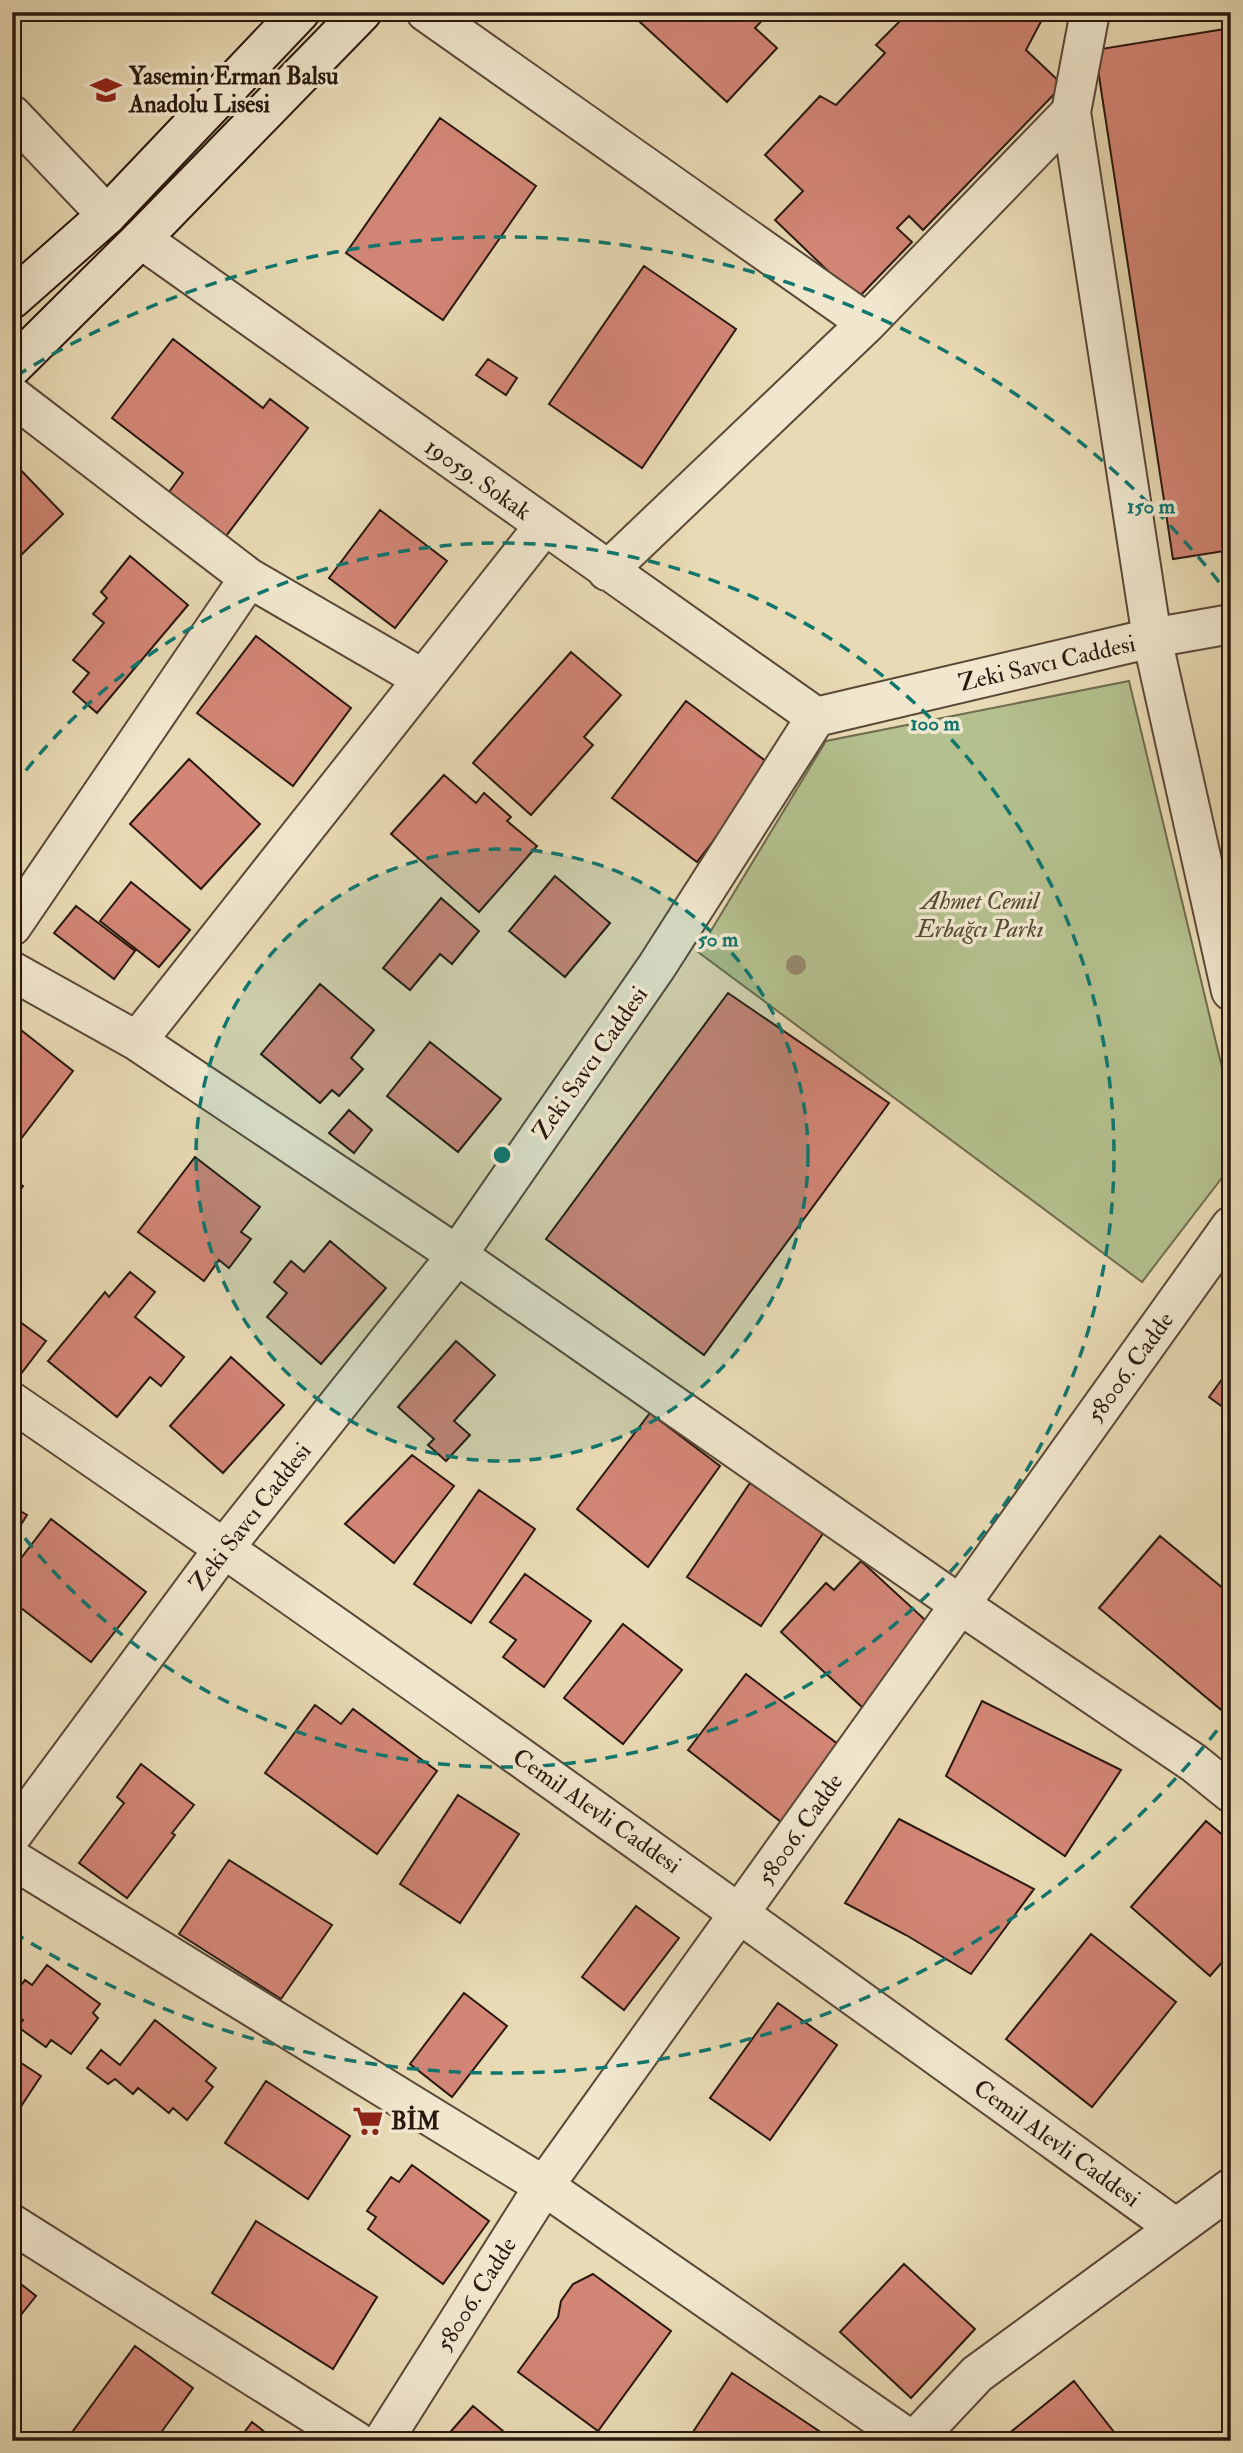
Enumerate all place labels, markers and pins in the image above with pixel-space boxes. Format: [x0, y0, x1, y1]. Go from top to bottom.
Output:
place label: Yasemin Erman Balsu Anadolu Lisesi [128, 61, 339, 120]
school or university icon: Yasemin Erman Balsu Anadolu Lisesi [89, 73, 123, 107]
centre of rings [490, 1143, 514, 1167]
supermarket icon: BİM [351, 2104, 385, 2138]
place label: BİM [391, 2105, 440, 2137]

